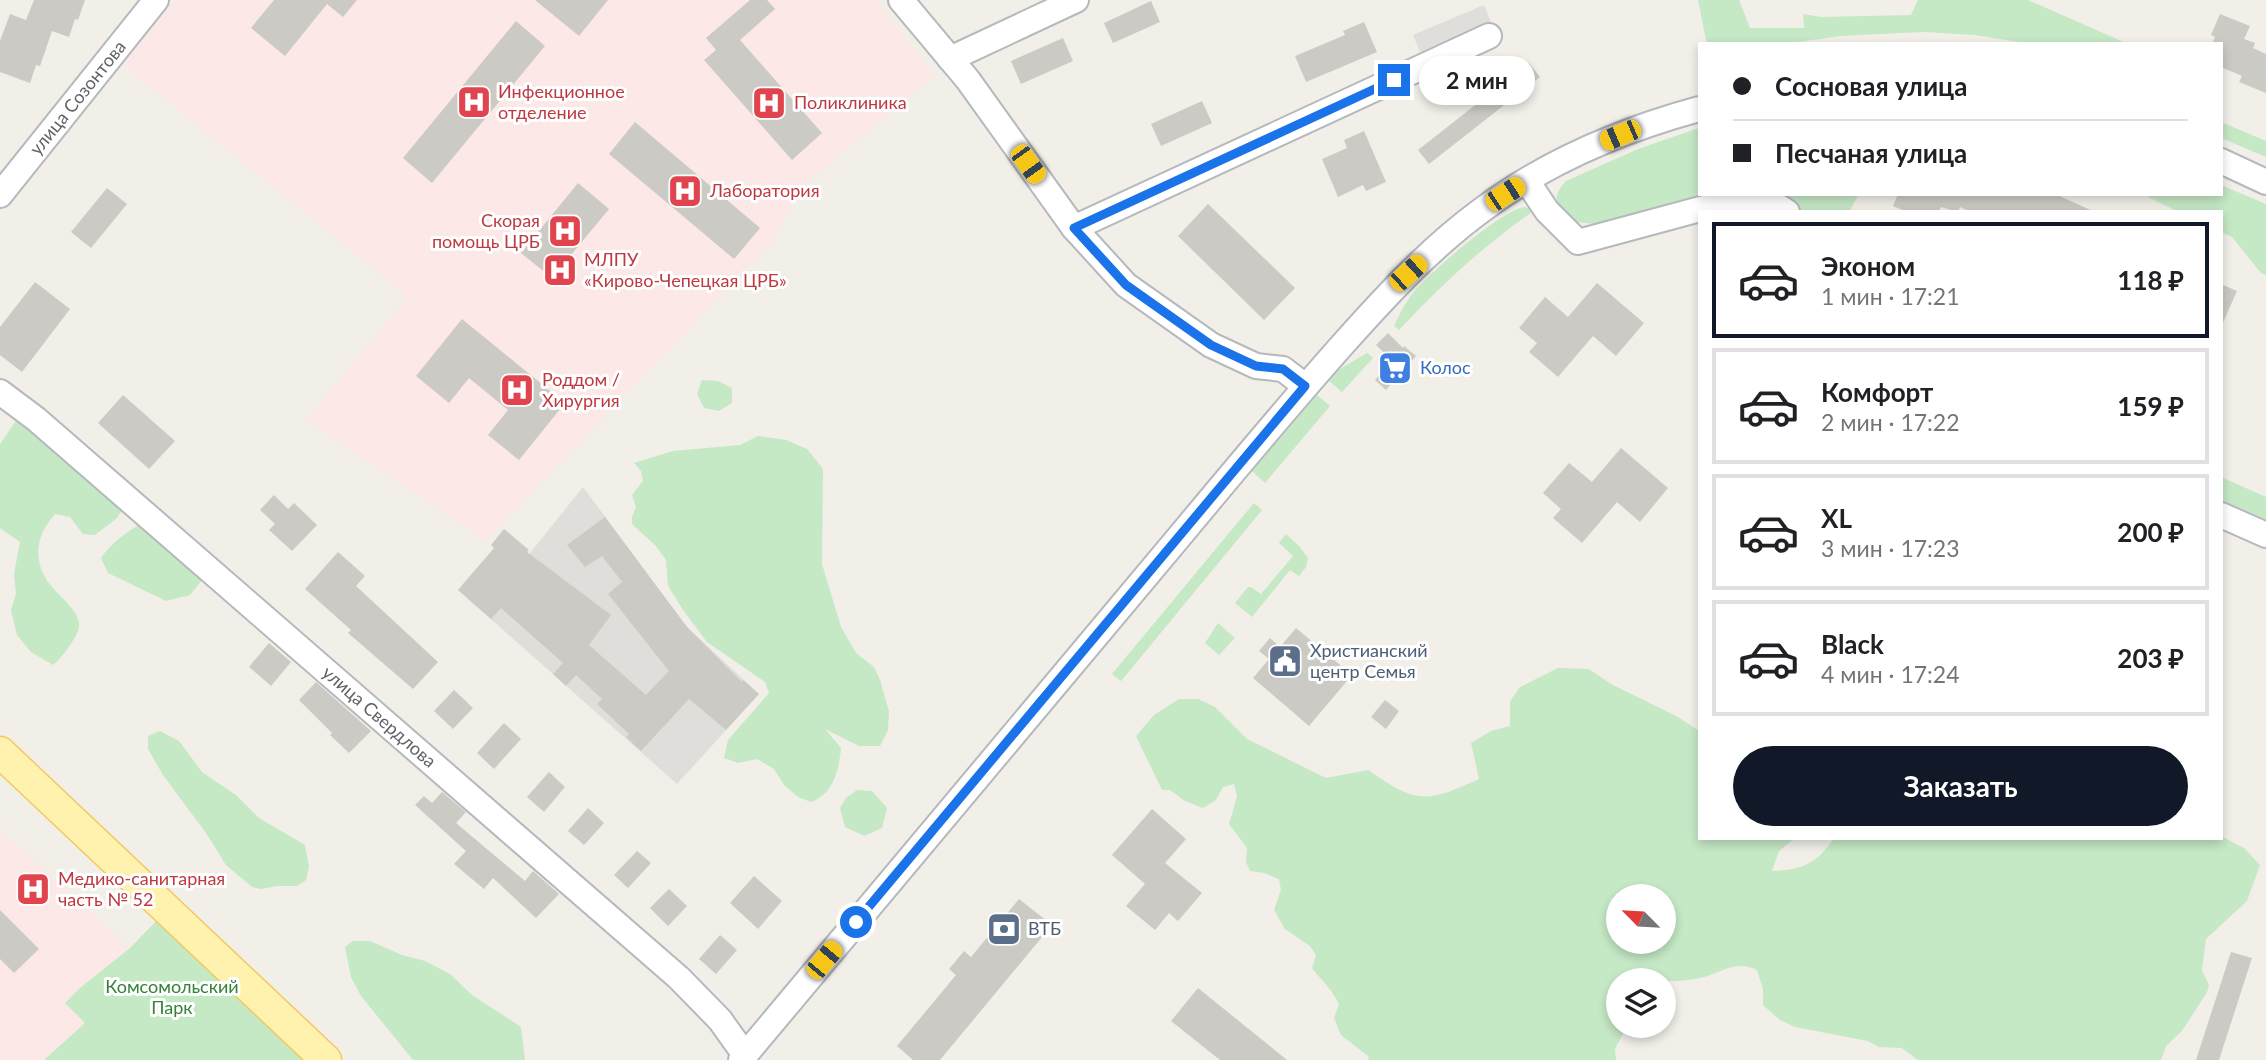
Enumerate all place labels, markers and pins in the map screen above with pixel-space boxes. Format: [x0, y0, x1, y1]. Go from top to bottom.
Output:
place label: Инфекционное отделение [498, 80, 625, 123]
hospital icon: Инфекционное отделение [455, 83, 493, 121]
hospital icon: Поликлиника [750, 84, 788, 122]
place label: Поликлиника [794, 91, 907, 113]
hospital icon: Лаборатория [666, 172, 704, 210]
place label: Лаборатория [709, 179, 820, 201]
place label: Скорая помощь ЦРБ [432, 209, 540, 252]
hospital icon: Скорая помощь ЦРБ [546, 212, 584, 250]
place label: МЛПУ «Кирово-Чепецкая ЦРБ» [584, 248, 787, 291]
hospital icon: МЛПУ «Кирово-Чепецкая ЦРБ» [541, 251, 579, 289]
supermarket icon: Колос [1376, 349, 1414, 387]
place label: Колос [1420, 356, 1471, 378]
place label: Роддом / Хирургия [542, 368, 620, 411]
hospital icon: Роддом / Хирургия [498, 371, 536, 409]
place label: Христианский центр Семья [1310, 639, 1428, 682]
public building icon: Христианский центр Семья [1266, 642, 1304, 680]
place label: Медико-санитарная часть № 52 [58, 867, 225, 910]
hospital icon: Медико-санитарная часть № 52 [14, 870, 52, 908]
bank icon: ВТБ [985, 910, 1023, 948]
place label: ВТБ [1028, 917, 1061, 939]

